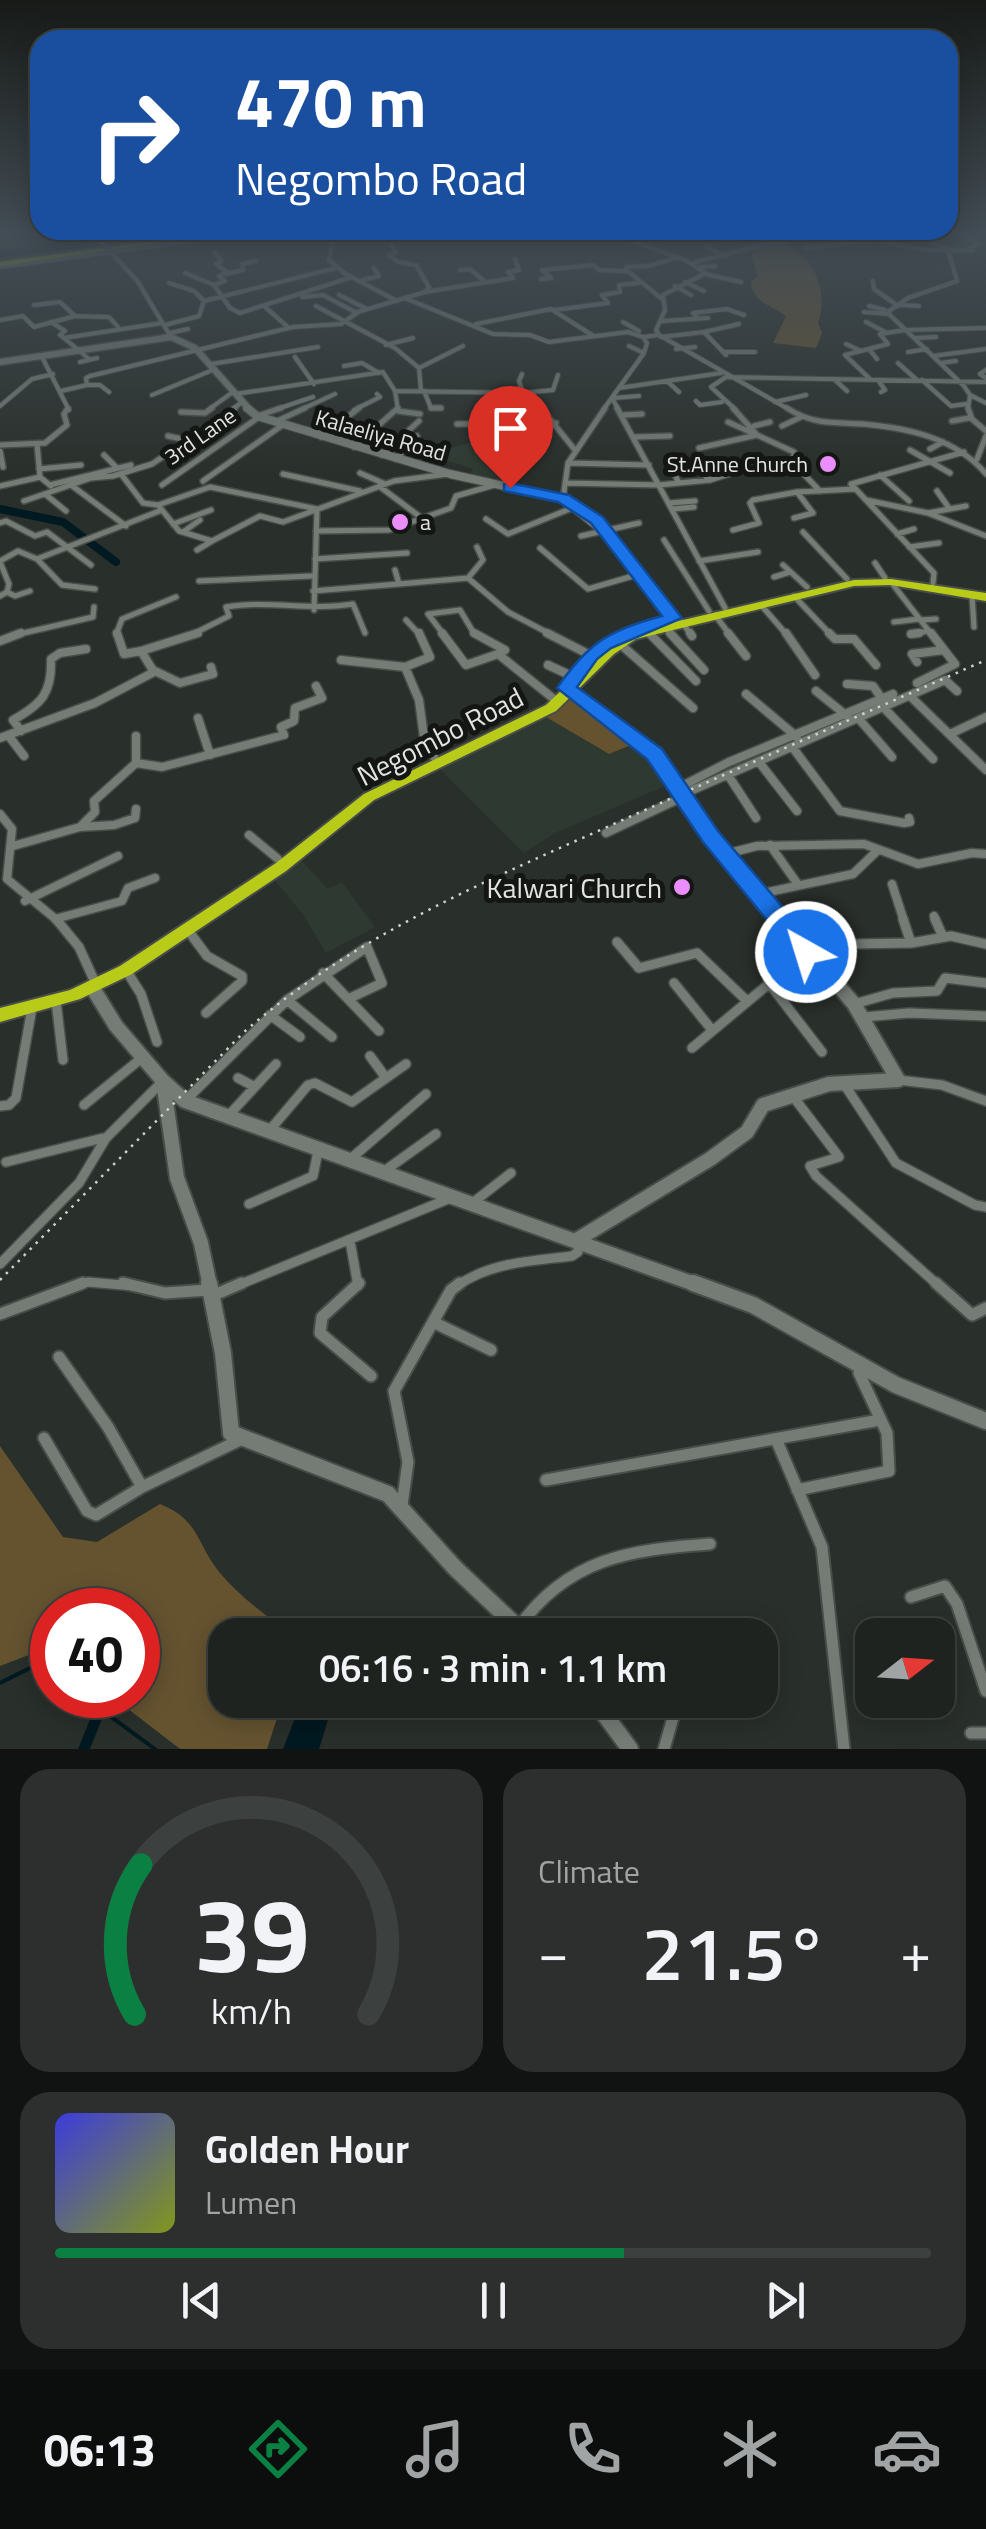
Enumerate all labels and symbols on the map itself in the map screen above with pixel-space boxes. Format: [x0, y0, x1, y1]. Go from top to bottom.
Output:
pin [468, 386, 553, 489]
street label: 3rd Lane [157, 399, 243, 473]
street label: Kalaeliya Road [312, 400, 450, 470]
place label: St.Anne Church [667, 447, 808, 481]
marker: St.Anne Church [817, 453, 839, 475]
place label: a [420, 505, 431, 539]
marker: a [389, 511, 411, 533]
street label: Negombo Road [349, 676, 531, 796]
place label: Kalwari Church [487, 866, 662, 909]
marker: Kalwari Church [671, 876, 693, 898]
position arrow [754, 900, 858, 1004]
speed limit sign: 40 [30, 1588, 160, 1718]
north arrow [855, 1618, 955, 1718]

